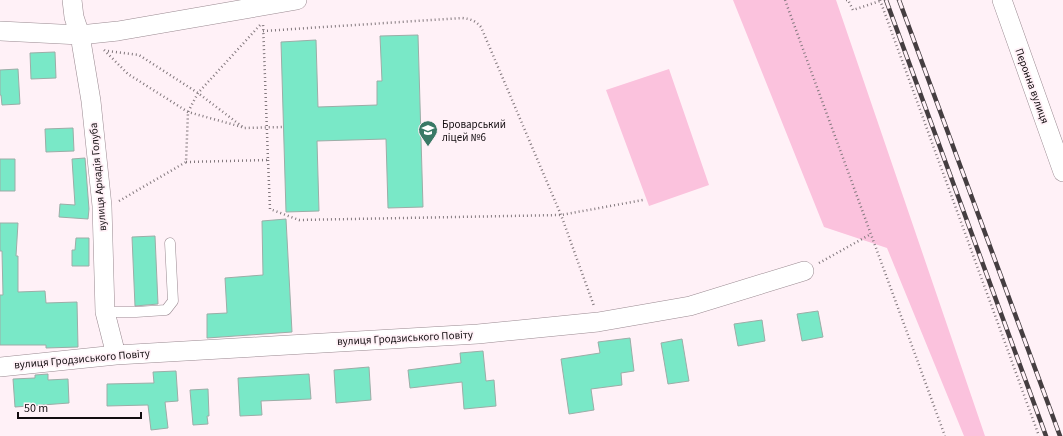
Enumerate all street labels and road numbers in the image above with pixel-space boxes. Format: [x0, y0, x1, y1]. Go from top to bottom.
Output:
street label: Перонна вулиця [1011, 46, 1053, 126]
street label: вулиця Аркадія Голуба [86, 122, 110, 232]
street label: вулиця Гродзиського Повіту [337, 327, 473, 349]
street label: вулиця Гродзиського Повіту [14, 346, 150, 372]

